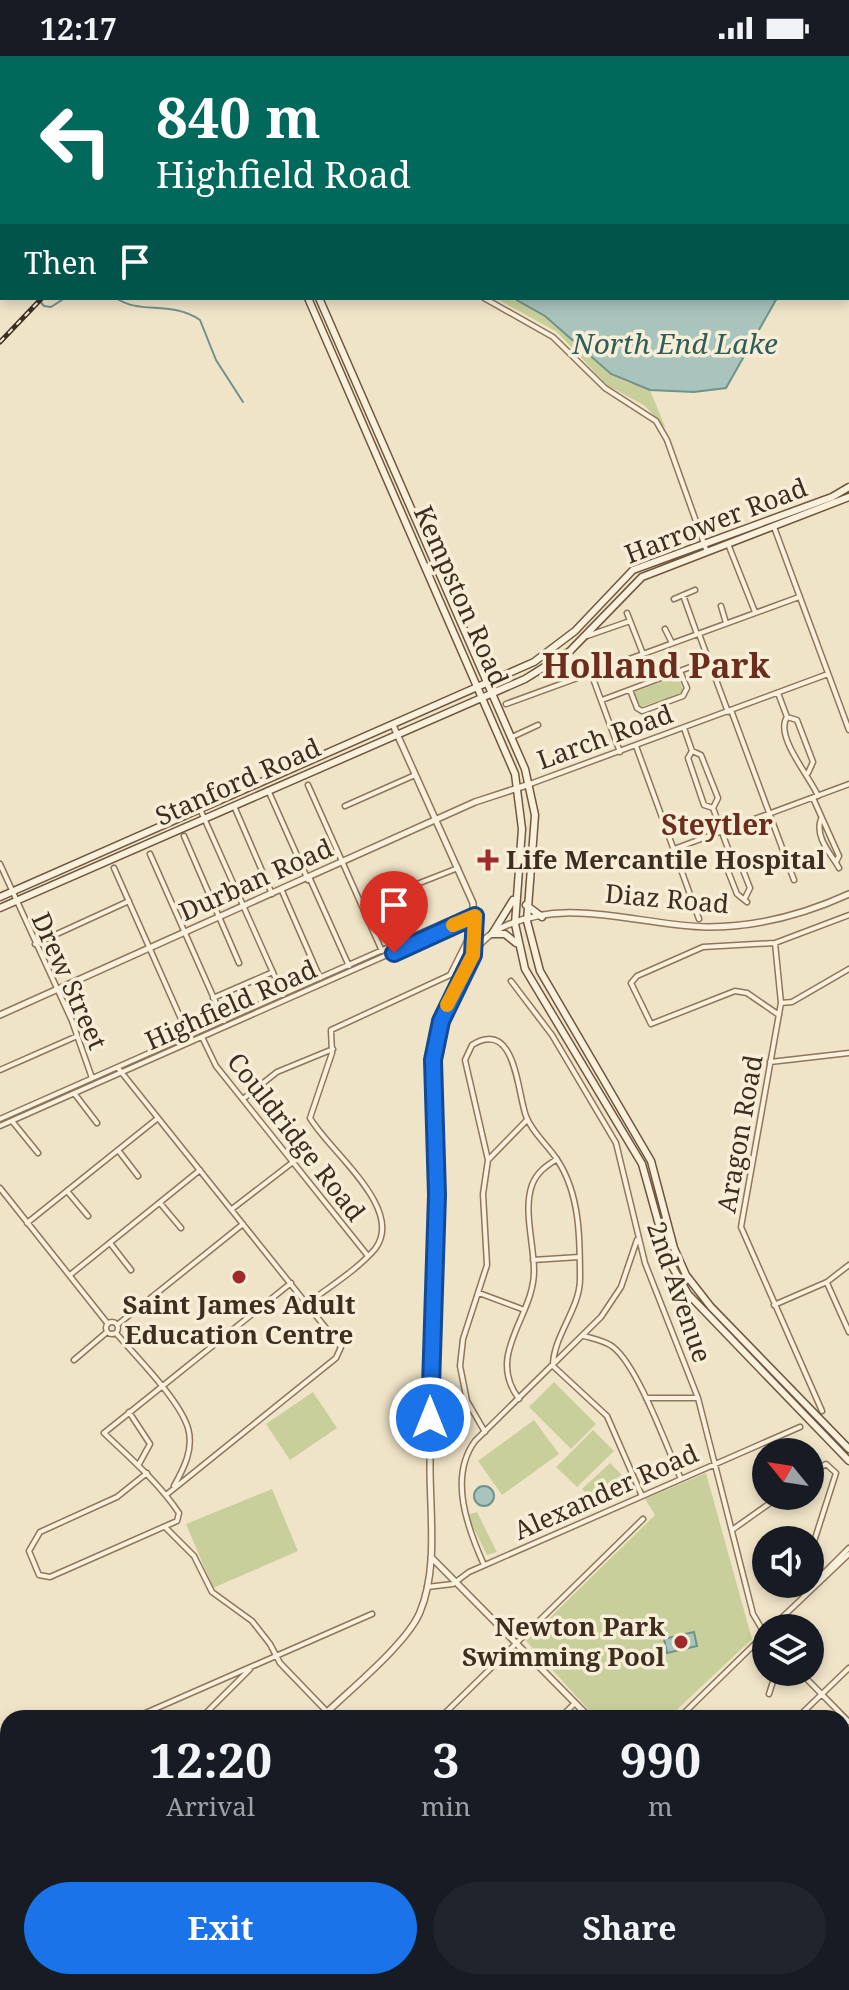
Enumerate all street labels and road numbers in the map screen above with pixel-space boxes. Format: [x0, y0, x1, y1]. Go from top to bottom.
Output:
street label: Harrower Road [619, 469, 812, 571]
street label: Kempston Road [406, 500, 518, 692]
street label: Larch Road [532, 695, 677, 777]
street label: Stanford Road [149, 729, 326, 834]
street label: Durban Road [173, 829, 338, 929]
street label: Diaz Road [603, 875, 731, 921]
street label: Drew Street [24, 906, 116, 1055]
street label: Highfield Road [139, 950, 322, 1058]
street label: Couldridge Road [219, 1044, 374, 1228]
street label: Aragon Road [707, 1052, 771, 1216]
street label: 2nd Avenue [639, 1216, 721, 1367]
street label: Alexander Road [508, 1434, 704, 1548]

